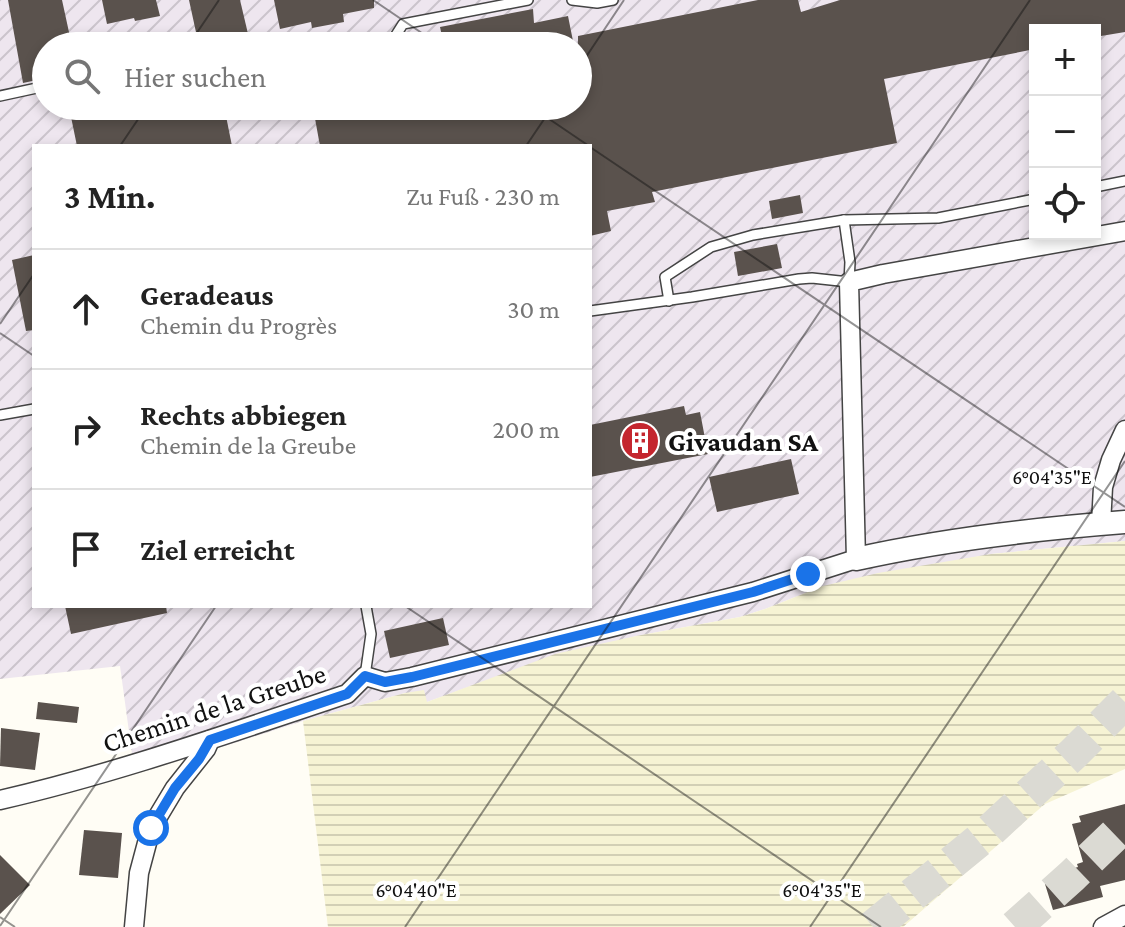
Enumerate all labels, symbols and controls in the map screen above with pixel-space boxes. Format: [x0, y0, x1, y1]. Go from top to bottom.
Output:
map controls [1029, 24, 1101, 240]
button: + [1029, 24, 1101, 96]
search box [32, 32, 592, 120]
icon: search [60, 54, 104, 98]
text: Hier suchen [124, 60, 266, 93]
button: − [1029, 96, 1101, 168]
button: locate [1029, 168, 1101, 240]
text: 3 Min. [64, 178, 156, 215]
text: Zu Fuß · 230 m [406, 182, 560, 211]
text: Geradeaus [140, 278, 274, 311]
icon: ahead [64, 287, 108, 331]
text: 30 m [507, 295, 560, 324]
text: Chemin du Progrès [140, 311, 337, 340]
text: Rechts abbiegen [140, 398, 347, 431]
icon: right [64, 407, 108, 451]
text: 200 m [492, 415, 560, 444]
building icon: Givaudan SA [619, 420, 661, 462]
place label: Givaudan SA [668, 426, 818, 457]
text: Chemin de la Greube [140, 431, 356, 460]
text: 6°04'35"E [1012, 466, 1092, 488]
icon: arrive [64, 527, 108, 571]
text: Ziel erreicht [140, 533, 295, 566]
route end [790, 556, 826, 592]
street label: Chemin de la Greube [99, 657, 329, 759]
route start [133, 810, 169, 846]
text: 6°04'40"E [375, 879, 457, 901]
text: 6°04'35"E [782, 879, 862, 901]

